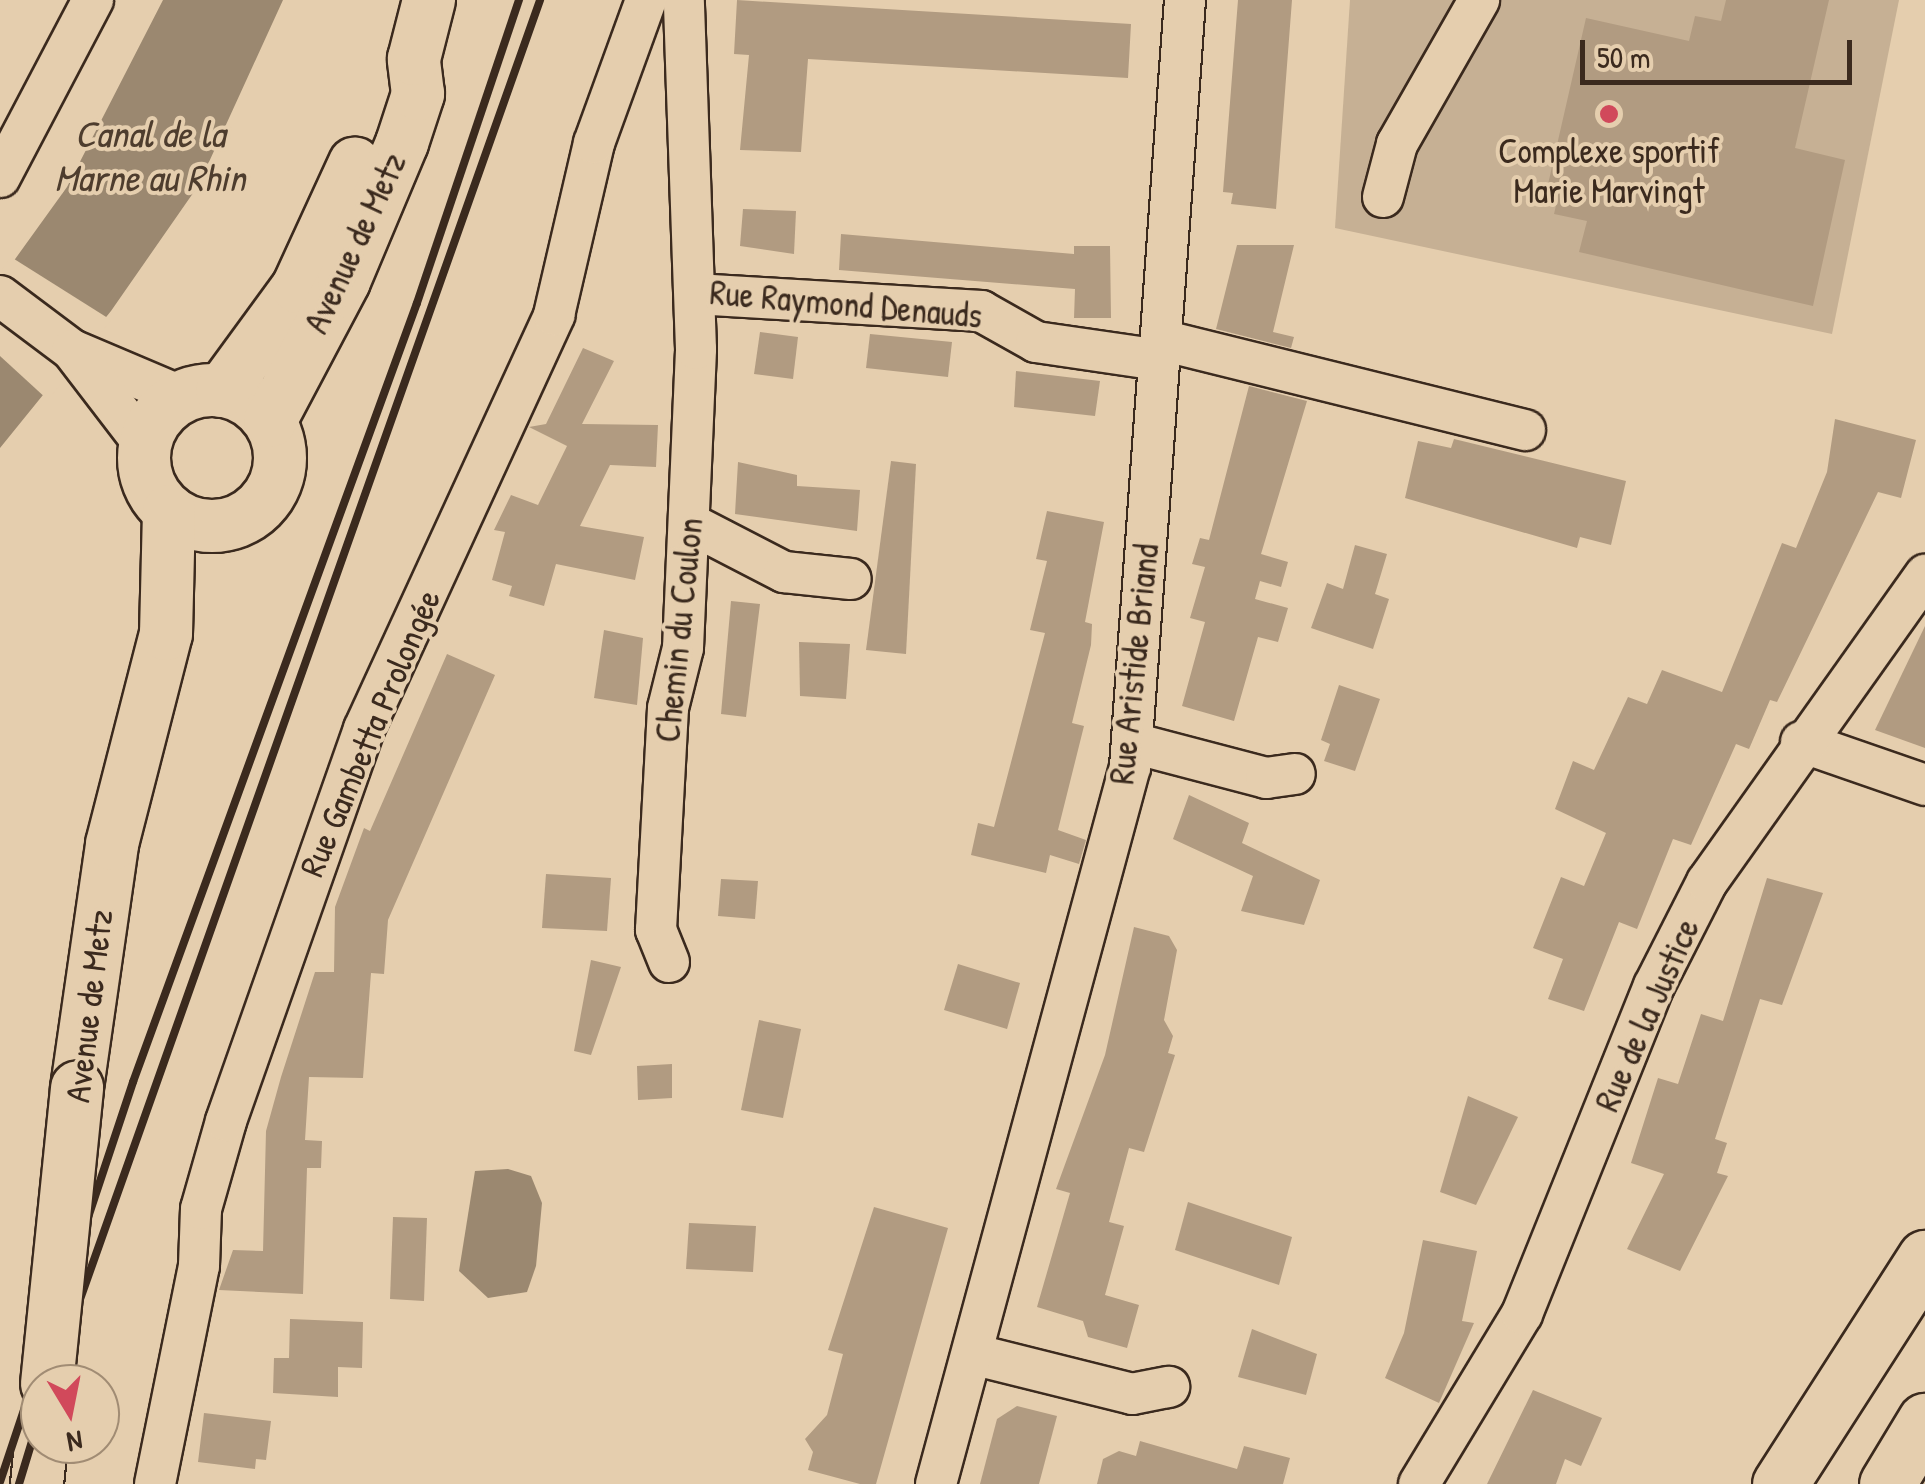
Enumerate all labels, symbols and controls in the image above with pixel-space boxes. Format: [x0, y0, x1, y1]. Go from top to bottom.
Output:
scale bar [1585, 20, 1858, 82]
text: 50 m [1597, 37, 1650, 77]
marker: Complexe sportif Marie Marvingt [1598, 103, 1620, 125]
water label: Canal de la Marne au Rhin [55, 111, 245, 200]
place label: Complexe sportif Marie Marvingt [1498, 130, 1720, 212]
street label: Avenue de Metz [295, 146, 415, 340]
street label: Rue Raymond Denauds [708, 271, 984, 337]
street label: Chemin du Coulon [646, 516, 712, 744]
street label: Rue Aristide Briand [1100, 542, 1168, 786]
street label: Rue Gambetta Prolongée [291, 583, 449, 883]
street label: Avenue de Metz [56, 907, 122, 1105]
street label: Rue de la Justice [1586, 912, 1708, 1118]
north arrow [20, 1364, 120, 1464]
text: N [64, 1422, 86, 1462]

